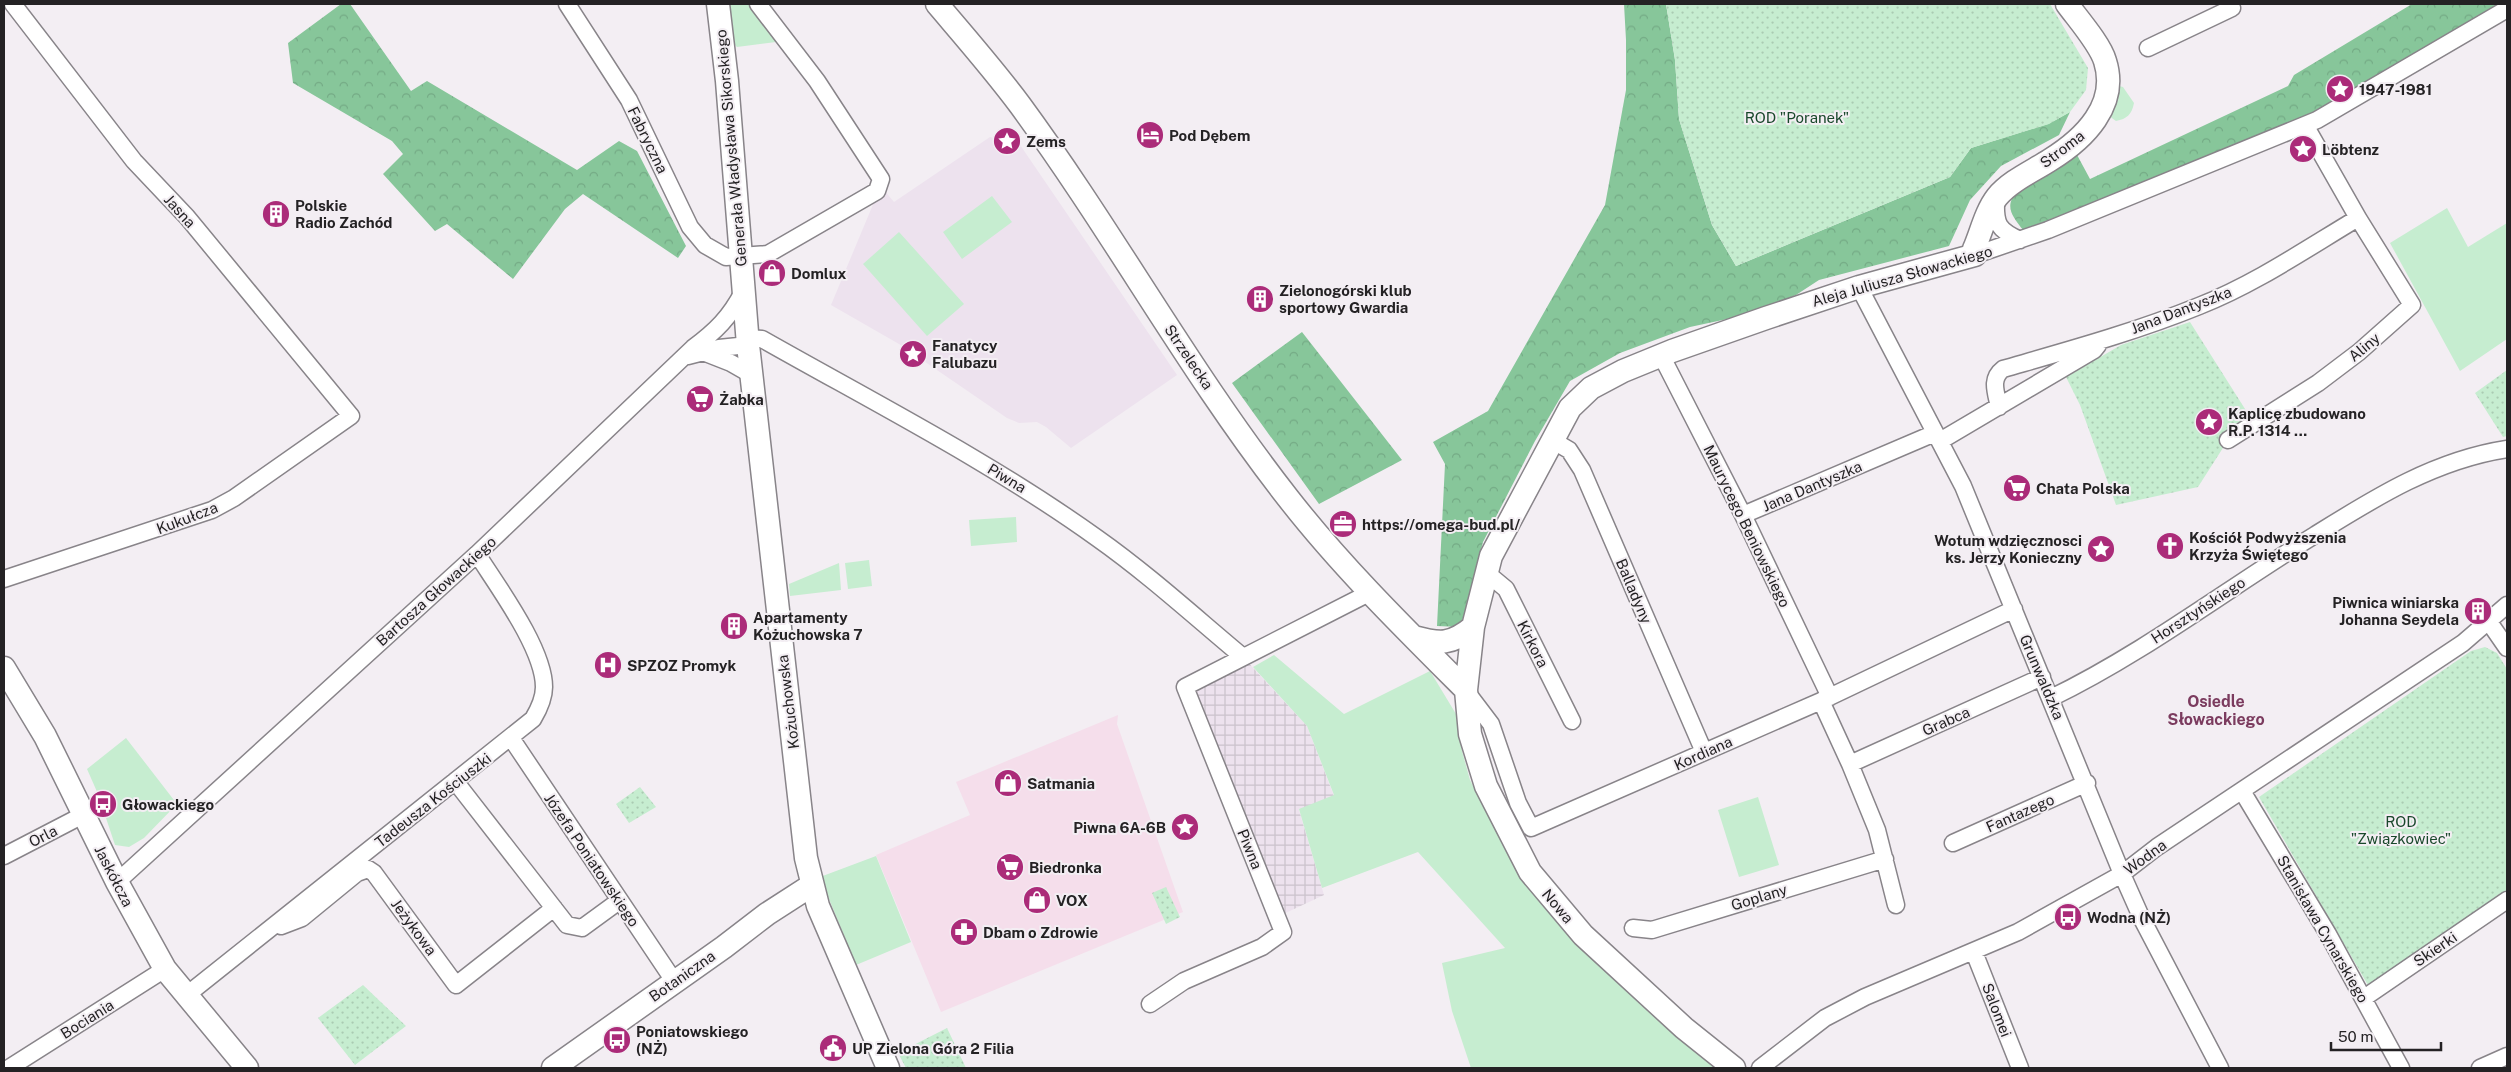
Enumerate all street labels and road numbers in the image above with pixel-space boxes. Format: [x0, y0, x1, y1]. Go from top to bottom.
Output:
street label: Generała Władysława Sikorskiego [712, 29, 750, 267]
street label: Fabryczna [625, 104, 671, 176]
street label: Stroma [2036, 127, 2088, 171]
street label: Jasna [161, 191, 199, 231]
street label: Aleja Juliusza Słowackiego [1810, 242, 1994, 310]
street label: Jana Dantyszka [2128, 283, 2234, 337]
street label: Strzelecka [1161, 321, 1217, 393]
street label: Aliny [2345, 329, 2383, 365]
street label: Maurycego Beniowskiego [1700, 442, 1794, 610]
street label: Jana Dantyszka [1760, 457, 1864, 515]
street label: Piwna [985, 460, 1029, 496]
street label: Kukułcza [154, 499, 220, 537]
street label: Bartosza Głowackiego [373, 533, 499, 649]
street label: Balladyny [1613, 556, 1655, 626]
street label: Horsztyńskiego [2148, 573, 2248, 647]
street label: Kirkora [1514, 618, 1552, 670]
street label: Grunwaldzka [2016, 632, 2068, 722]
street label: Kożuchowska [774, 654, 802, 750]
street label: Grabca [1920, 703, 1972, 739]
street label: Kordiana [1671, 733, 1735, 773]
street label: Tadeusza Kościuszki [372, 749, 494, 851]
street label: Józefa Poniatowskiego [541, 790, 643, 930]
street label: Fantazego [1983, 790, 2057, 836]
street label: Orla [26, 822, 60, 850]
street label: Piwna [1234, 826, 1266, 872]
street label: Wodna [2121, 836, 2169, 878]
street label: Jaskółcza [91, 842, 137, 910]
street label: Stanisława Cynarskiego [2274, 852, 2372, 1006]
street label: Goplany [1729, 880, 1789, 914]
street label: Nowa [1539, 885, 1577, 927]
street label: Jeżykowa [388, 895, 440, 959]
street label: Skierki [2410, 928, 2460, 970]
street label: Botaniczna [646, 947, 718, 1005]
street label: Salomei [1979, 981, 2015, 1039]
street label: Bociania [57, 996, 117, 1042]

